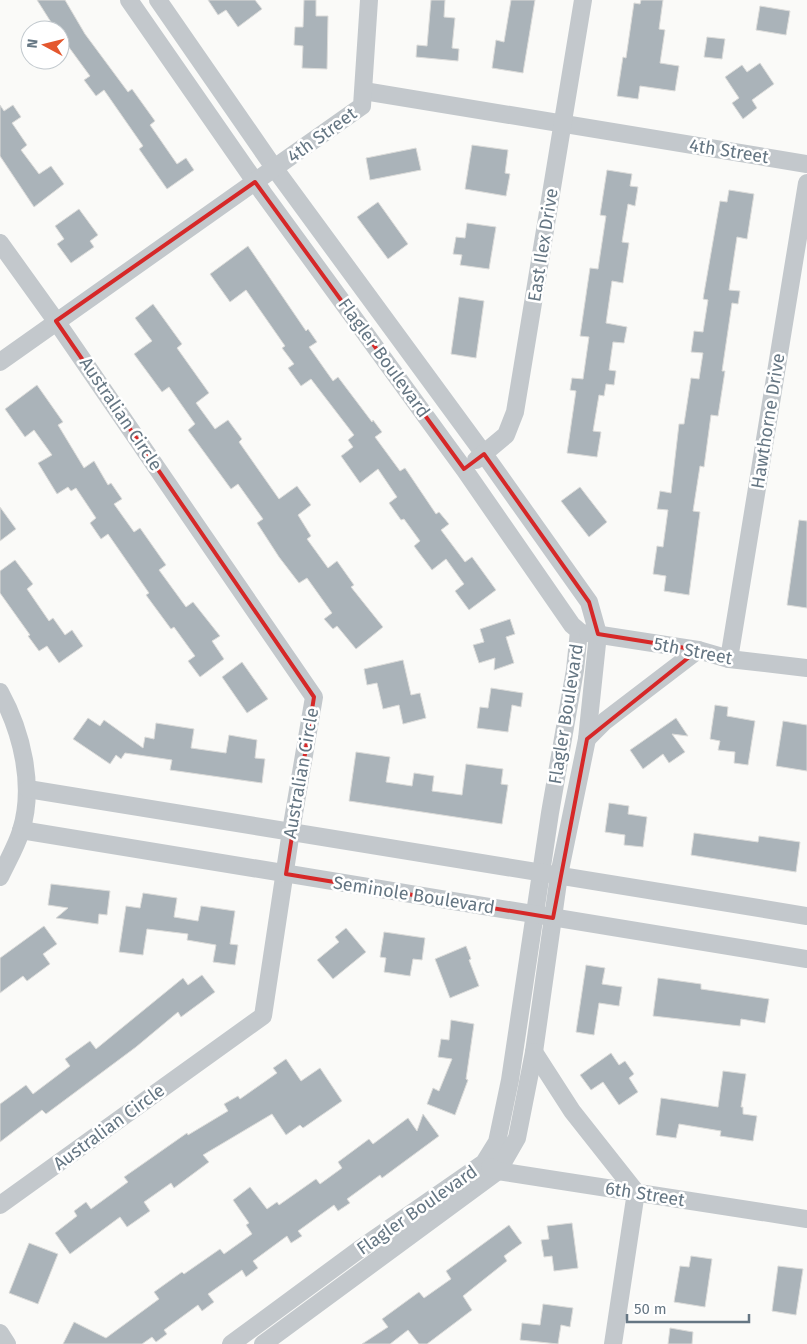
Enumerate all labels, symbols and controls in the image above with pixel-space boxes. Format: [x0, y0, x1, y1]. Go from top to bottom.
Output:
north arrow [20, 20, 70, 70]
text: N [24, 38, 42, 49]
street label: 4th Street [283, 102, 361, 167]
street label: 4th Street [688, 134, 771, 168]
street label: East Ilex Drive [523, 187, 563, 303]
street label: Flagler Boulevard [333, 294, 435, 422]
street label: Hawthorne Drive [746, 352, 790, 490]
street label: Australian Circle [75, 353, 167, 475]
street label: 5th Street [652, 633, 735, 669]
street label: Flagler Boulevard [544, 642, 588, 786]
street label: Australian Circle [279, 706, 323, 840]
street label: Seminole Boulevard [332, 871, 496, 919]
street label: Australian Circle [49, 1079, 169, 1175]
street label: Flagler Boulevard [353, 1160, 481, 1260]
street label: 6th Street [604, 1177, 687, 1211]
scale bar [627, 1292, 750, 1324]
text: 50 m [634, 1300, 667, 1318]

